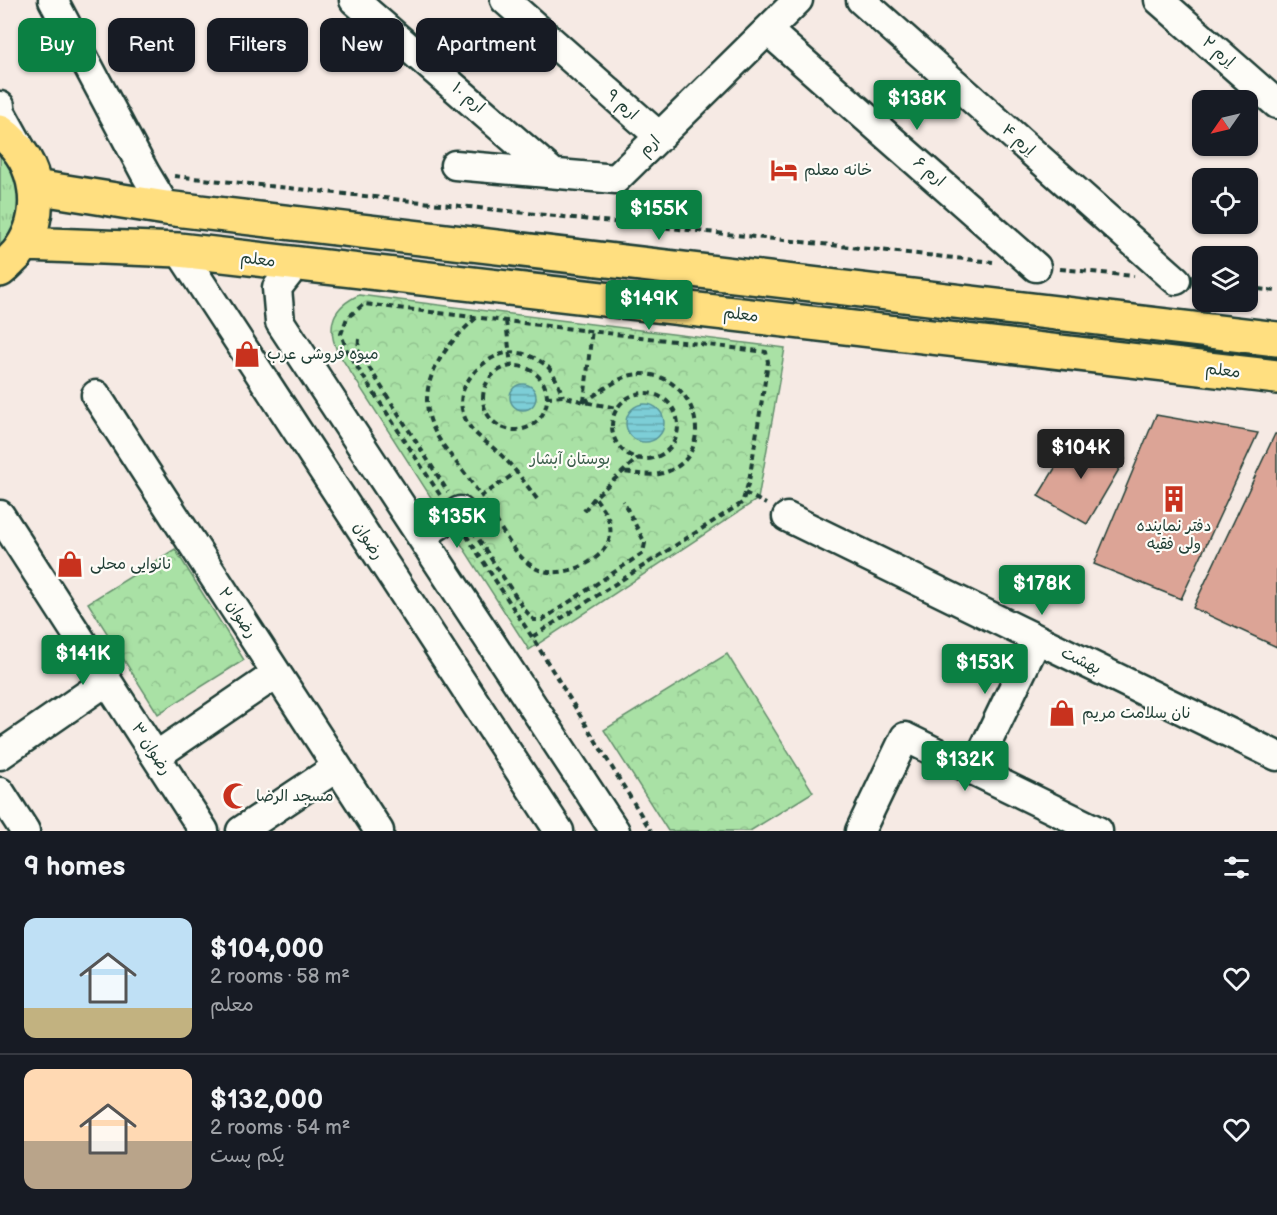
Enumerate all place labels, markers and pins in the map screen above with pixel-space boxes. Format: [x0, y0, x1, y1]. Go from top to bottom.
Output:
pin: $138K [875, 80, 959, 131]
hotel icon: خانه معلم [769, 155, 799, 185]
place label: خانه معلم [804, 161, 872, 182]
pin: $155K [617, 190, 701, 241]
pin: $149K [607, 280, 691, 331]
shop icon: میوه فروشی عرب [232, 339, 262, 369]
place label: میوه فروشی عرب [267, 345, 379, 364]
pin: $104K [1039, 429, 1123, 480]
building icon: دفتر نماینده ولی فقیه [1159, 484, 1189, 514]
pin: $135K [415, 498, 499, 549]
place label: دفتر نماینده ولی فقیه [1137, 517, 1211, 554]
shop icon: نانوایی محلی [55, 549, 85, 579]
place label: نانوایی محلی [90, 555, 172, 574]
pin: $178K [1000, 565, 1084, 616]
pin: $141K [41, 635, 125, 686]
pin: $153K [943, 644, 1027, 695]
shop icon: نان سلامت مریم [1047, 698, 1077, 728]
place label: نان سلامت مریم [1082, 704, 1190, 725]
pin: $132K [923, 741, 1007, 792]
mosque icon: مسجد الرضا [221, 781, 251, 811]
place label: مسجد الرضا [256, 787, 334, 806]

